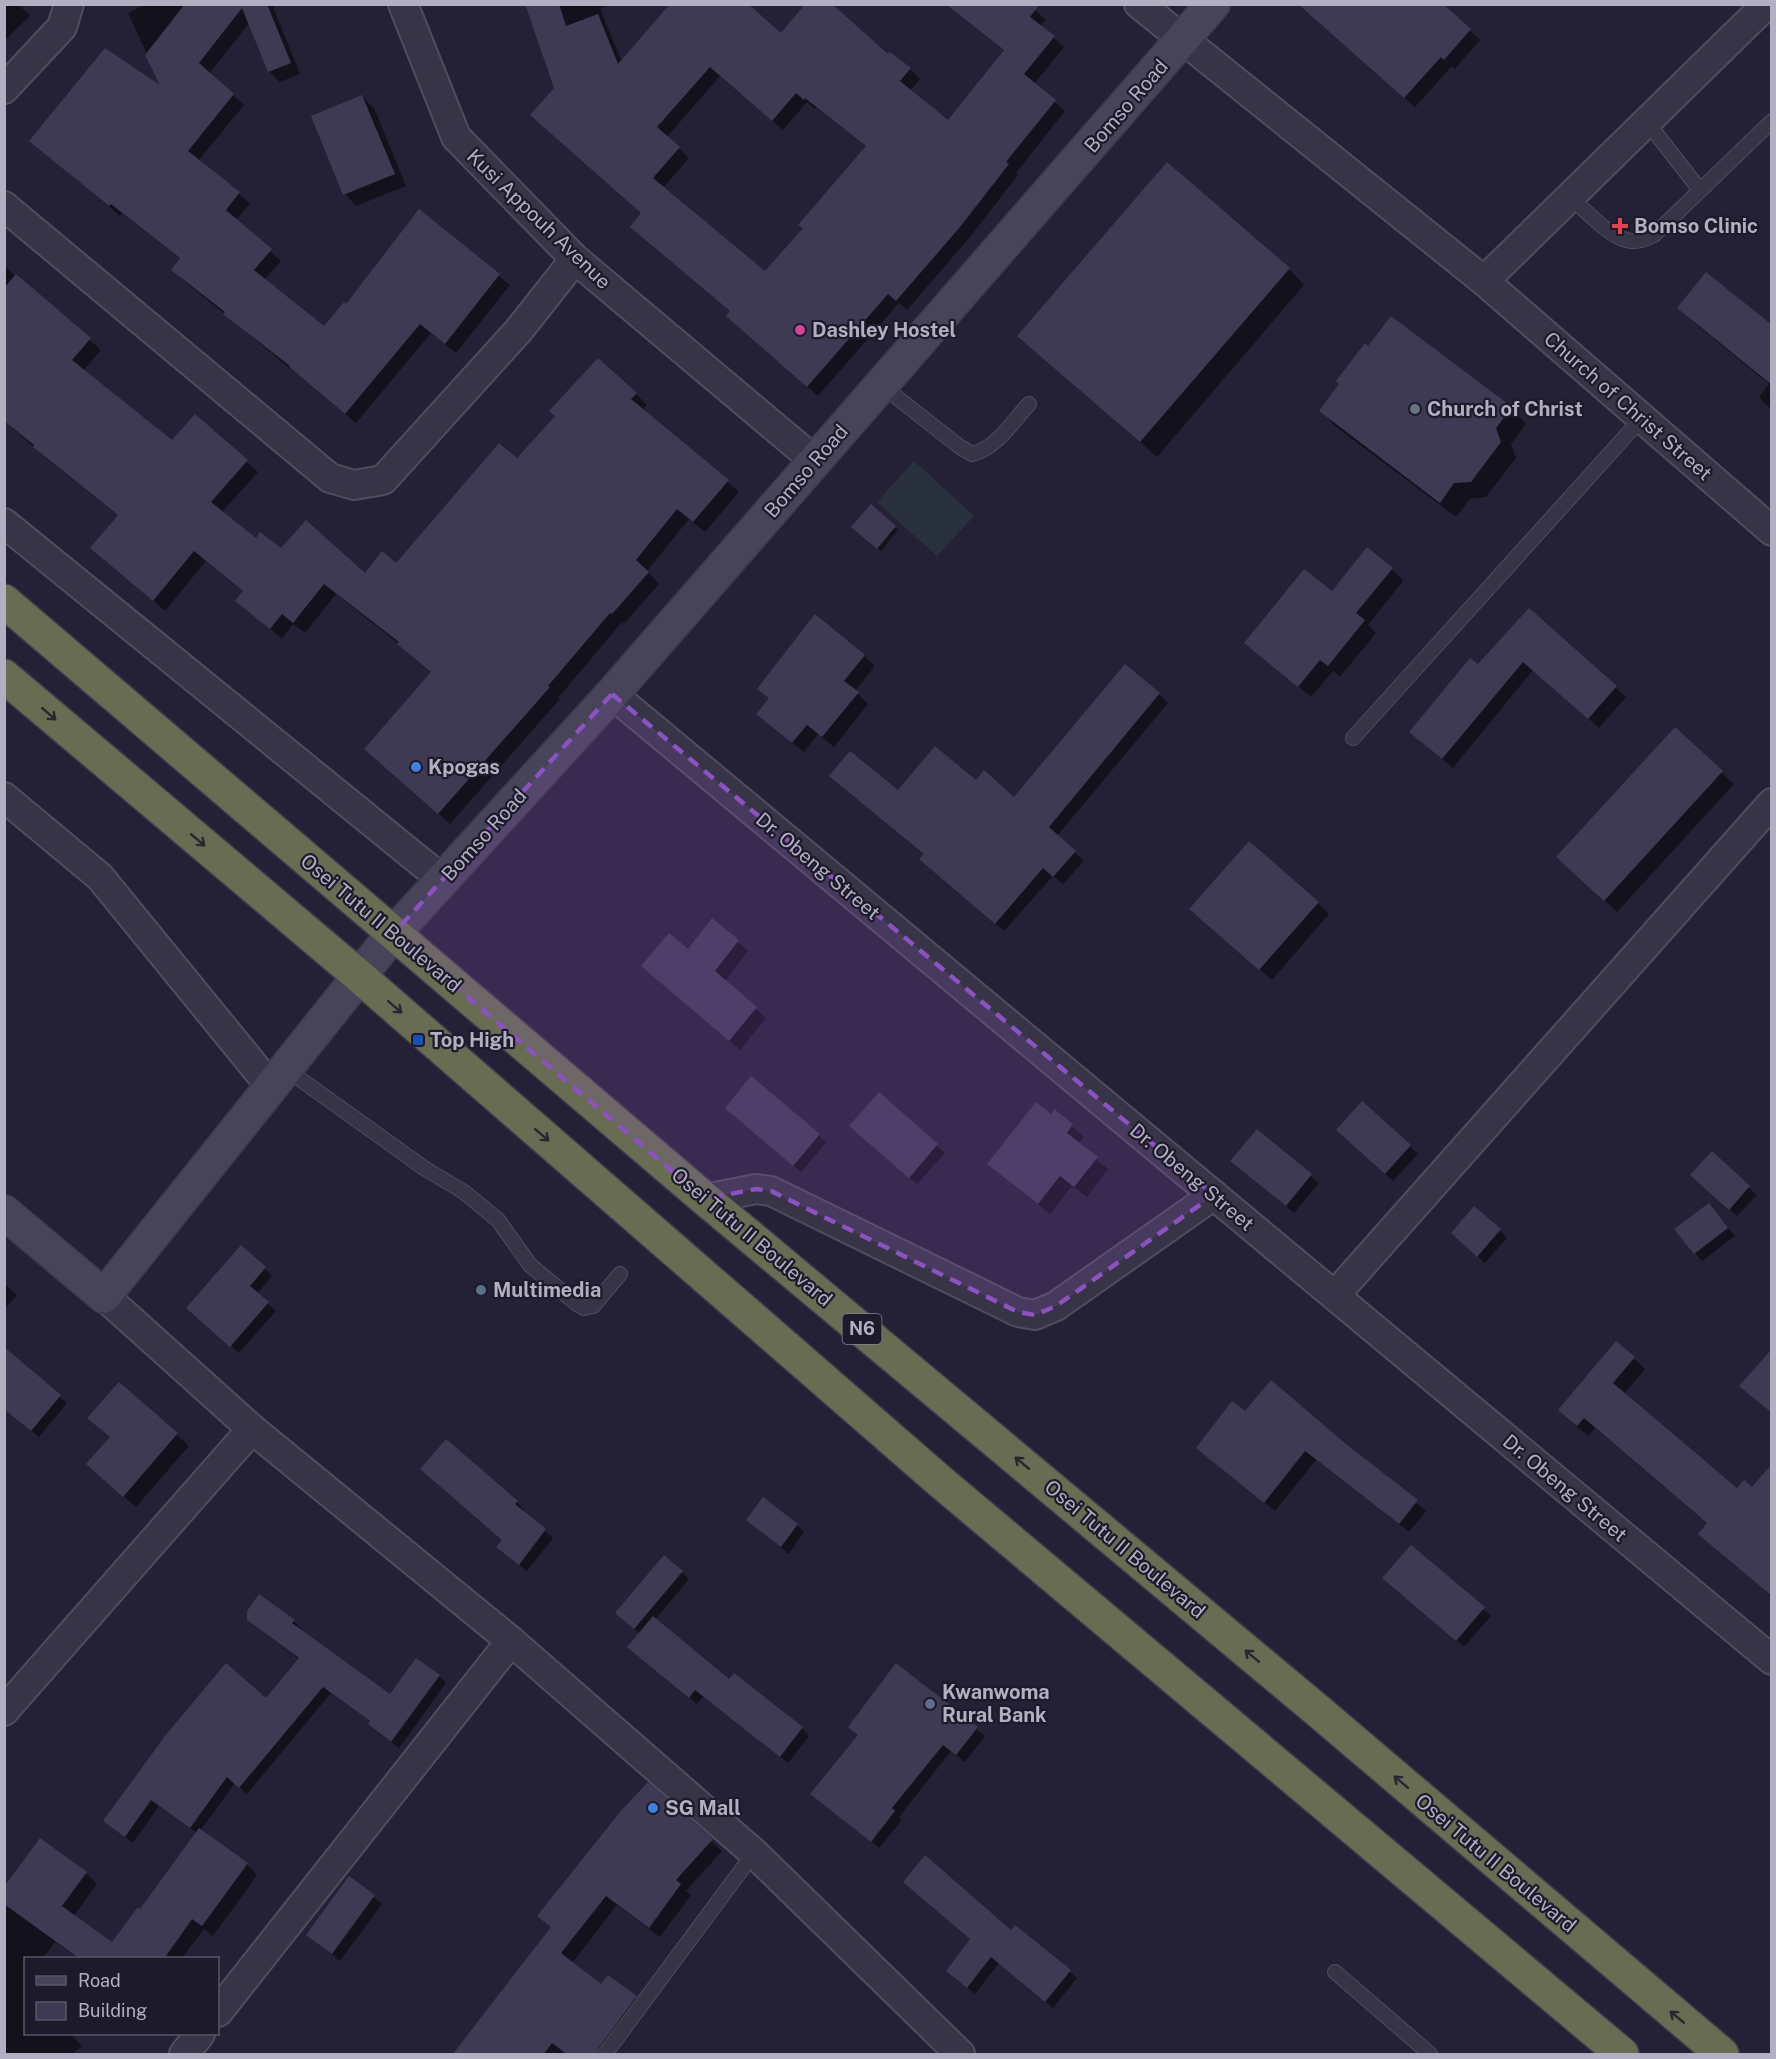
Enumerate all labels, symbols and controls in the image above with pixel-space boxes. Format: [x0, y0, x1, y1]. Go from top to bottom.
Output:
street label: Bomso Road [1079, 55, 1173, 157]
street label: Kusi Appouh Avenue [462, 144, 616, 294]
place label: Bomso Clinic [1634, 214, 1758, 238]
marker: Bomso Clinic [1611, 217, 1629, 235]
place label: Dashley Hostel [812, 318, 956, 342]
marker: Dashley Hostel [793, 323, 807, 337]
street label: Church of Christ Street [1539, 327, 1717, 485]
place label: Church of Christ [1427, 397, 1583, 421]
marker: Church of Christ [1408, 402, 1422, 416]
street label: Bomso Road [759, 420, 853, 522]
one-way arrow [41, 707, 56, 721]
place label: Kpogas [428, 755, 500, 779]
marker: Kpogas [409, 760, 423, 774]
street label: Bomso Road [436, 784, 532, 886]
street label: Dr. Obeng Street [751, 807, 885, 925]
one-way arrow [190, 833, 205, 847]
street label: Osei Tutu II Boulevard [296, 849, 466, 997]
one-way arrow [387, 1000, 402, 1014]
place label: Top High [430, 1028, 514, 1052]
marker: Top High [411, 1033, 425, 1047]
street label: Dr. Obeng Street [1125, 1118, 1259, 1236]
one-way arrow [534, 1128, 549, 1142]
street label: Osei Tutu II Boulevard [667, 1163, 837, 1311]
place label: Multimedia [493, 1278, 601, 1302]
marker: Multimedia [474, 1283, 488, 1297]
road number: N6 [842, 1314, 882, 1344]
street label: Dr. Obeng Street [1498, 1429, 1632, 1547]
one-way arrow [1014, 1456, 1030, 1469]
street label: Osei Tutu II Boulevard [1040, 1475, 1210, 1623]
one-way arrow [1245, 1649, 1260, 1663]
place label: Kwanwoma Rural Bank [942, 1680, 1050, 1727]
marker: Kwanwoma Rural Bank [923, 1697, 937, 1711]
one-way arrow [1394, 1775, 1409, 1789]
street label: Osei Tutu II Boulevard [1411, 1789, 1581, 1937]
place label: SG Mall [665, 1796, 741, 1820]
marker: SG Mall [646, 1801, 660, 1815]
legend [24, 1957, 219, 2035]
text: Road [78, 1970, 121, 1991]
text: Building [78, 2000, 147, 2021]
one-way arrow [1670, 2010, 1685, 2024]

